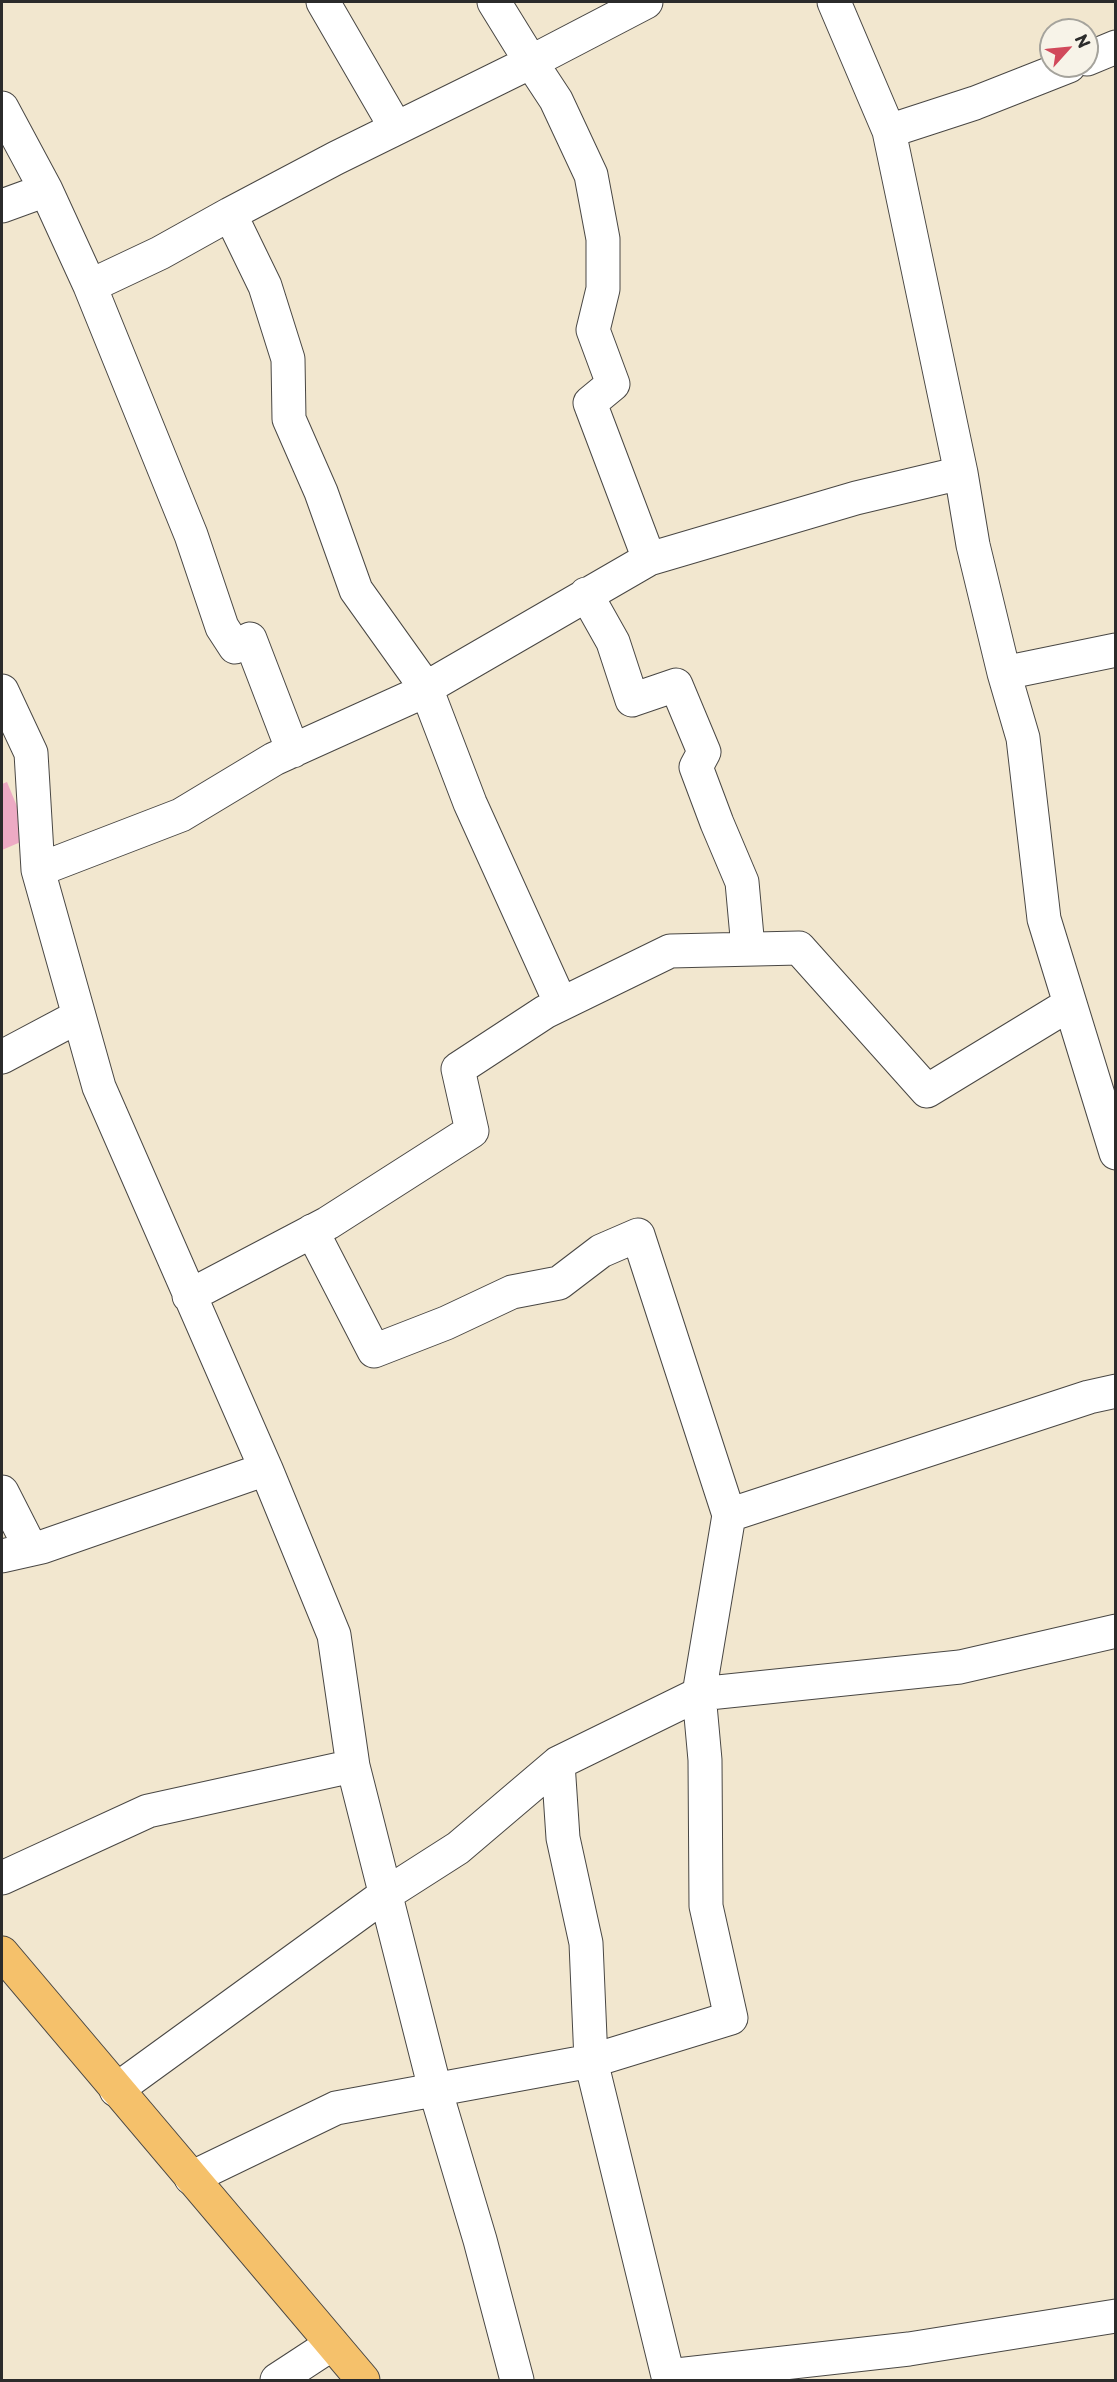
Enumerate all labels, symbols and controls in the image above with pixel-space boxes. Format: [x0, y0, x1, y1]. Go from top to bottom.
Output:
north arrow [1039, 18, 1099, 78]
text: N [1070, 30, 1097, 52]

